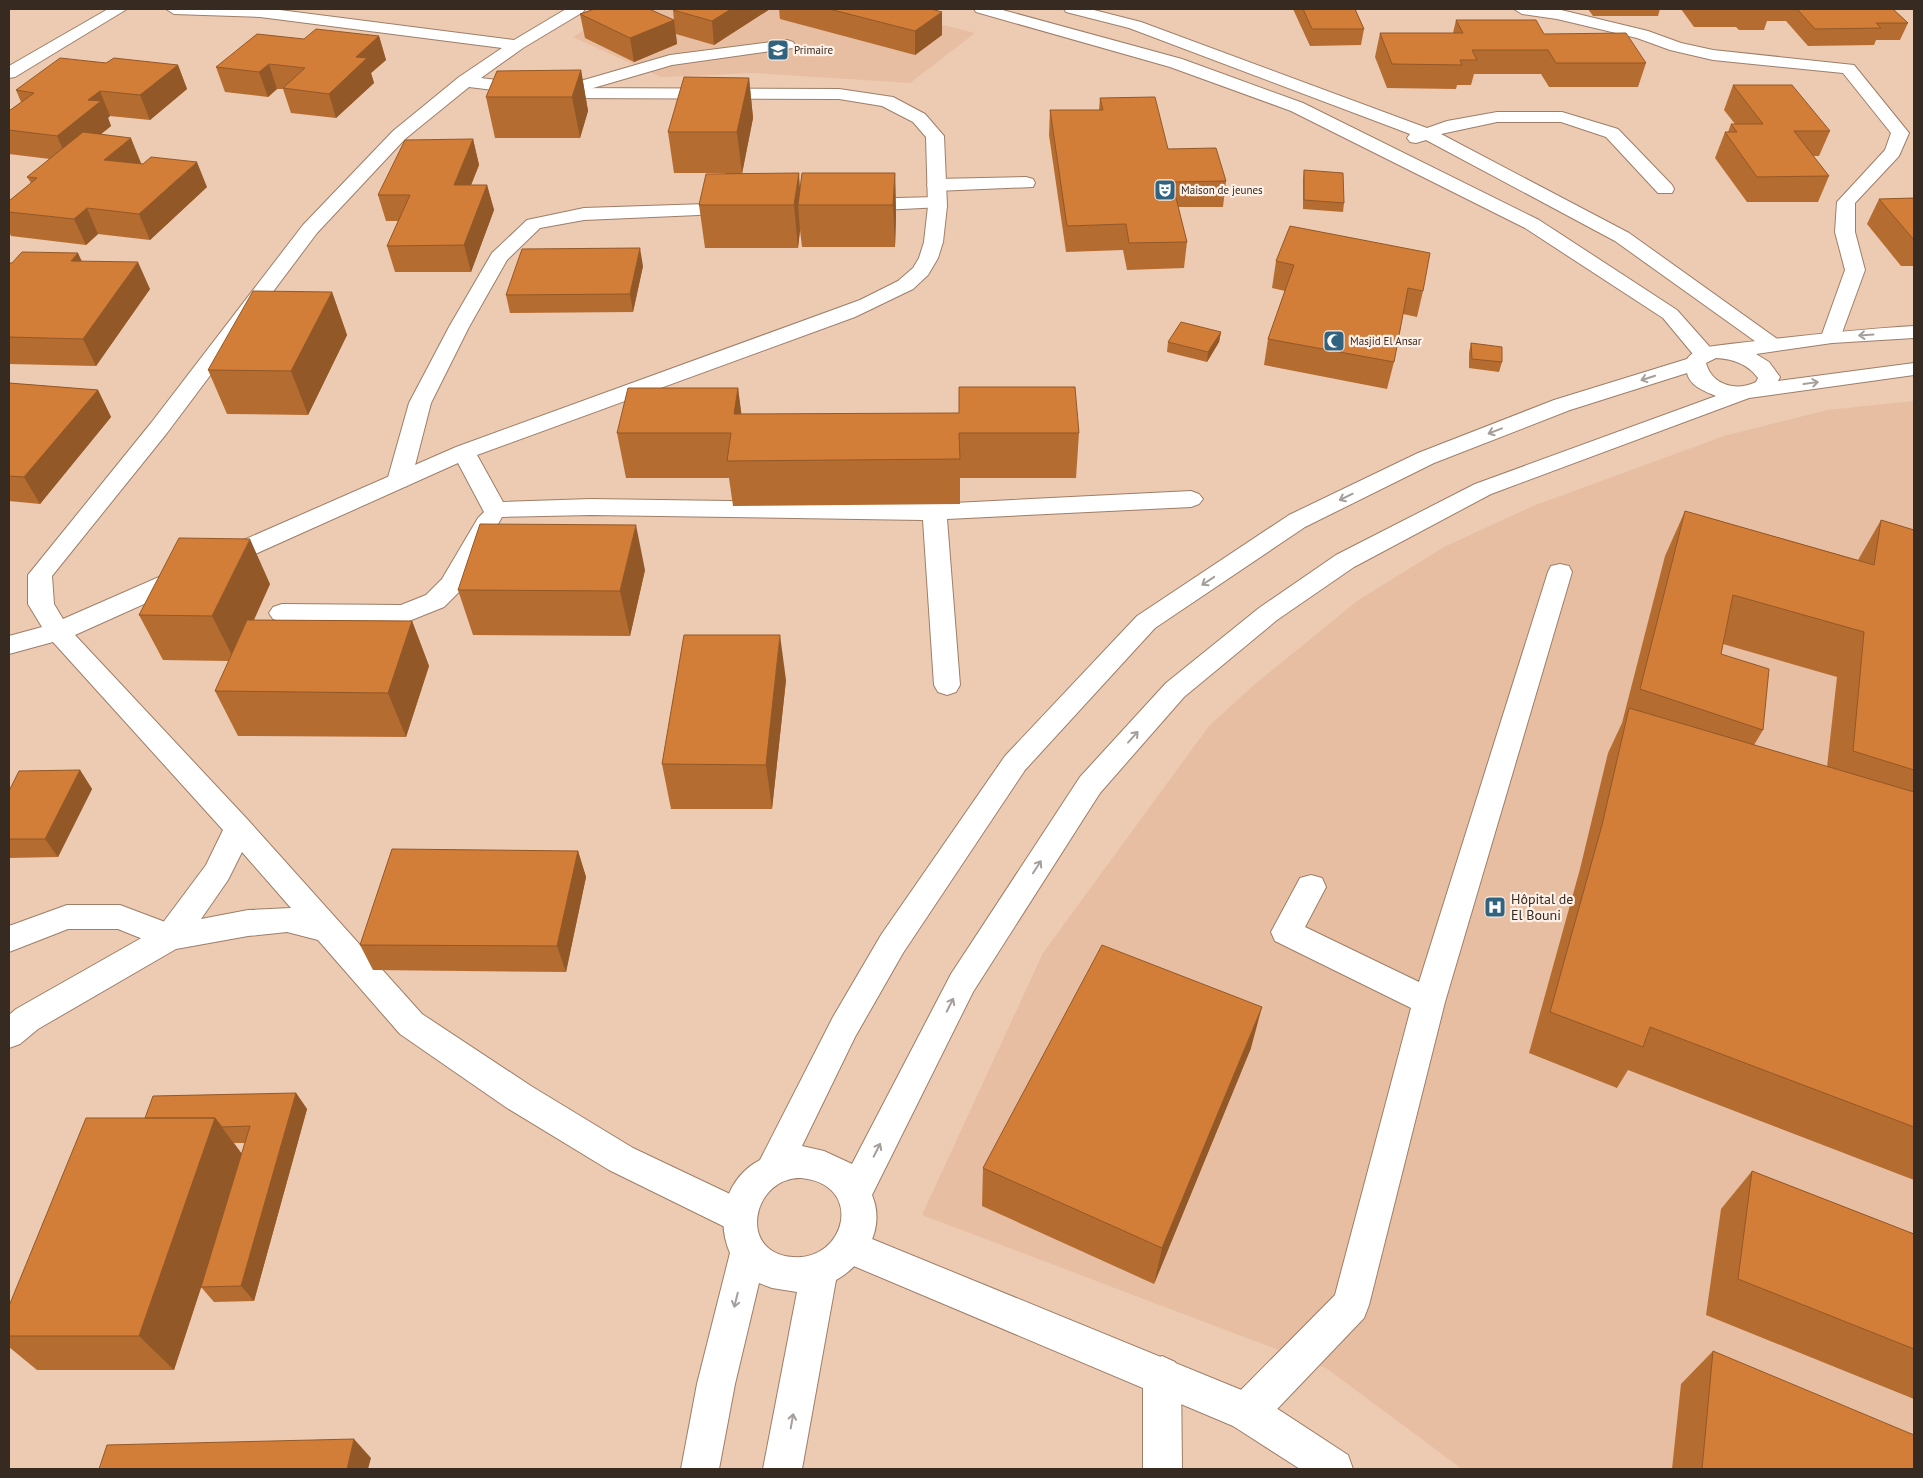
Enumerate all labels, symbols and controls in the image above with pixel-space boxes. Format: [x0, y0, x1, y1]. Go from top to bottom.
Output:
school or university icon: Primaire [766, 38, 790, 62]
place label: Primaire [794, 43, 834, 57]
theatre icon: Maison de jeunes [1153, 178, 1177, 202]
place label: Maison de jeunes [1181, 183, 1263, 197]
mosque icon: Masjid El Ansar [1322, 329, 1346, 353]
one-way arrow [1858, 330, 1874, 339]
place label: Masjid El Ansar [1350, 334, 1422, 348]
one-way arrow [1641, 373, 1657, 383]
one-way arrow [1803, 378, 1819, 388]
one-way arrow [1488, 427, 1503, 436]
one-way arrow [1339, 493, 1354, 502]
one-way arrow [1201, 576, 1215, 586]
one-way arrow [1127, 730, 1139, 743]
one-way arrow [1032, 860, 1042, 874]
place label: Hôpital de El Bouni [1511, 890, 1573, 924]
hospital icon: Hôpital de El Bouni [1483, 895, 1507, 919]
one-way arrow [946, 997, 956, 1012]
one-way arrow [872, 1142, 882, 1157]
one-way arrow [731, 1291, 740, 1307]
one-way arrow [787, 1414, 797, 1430]

